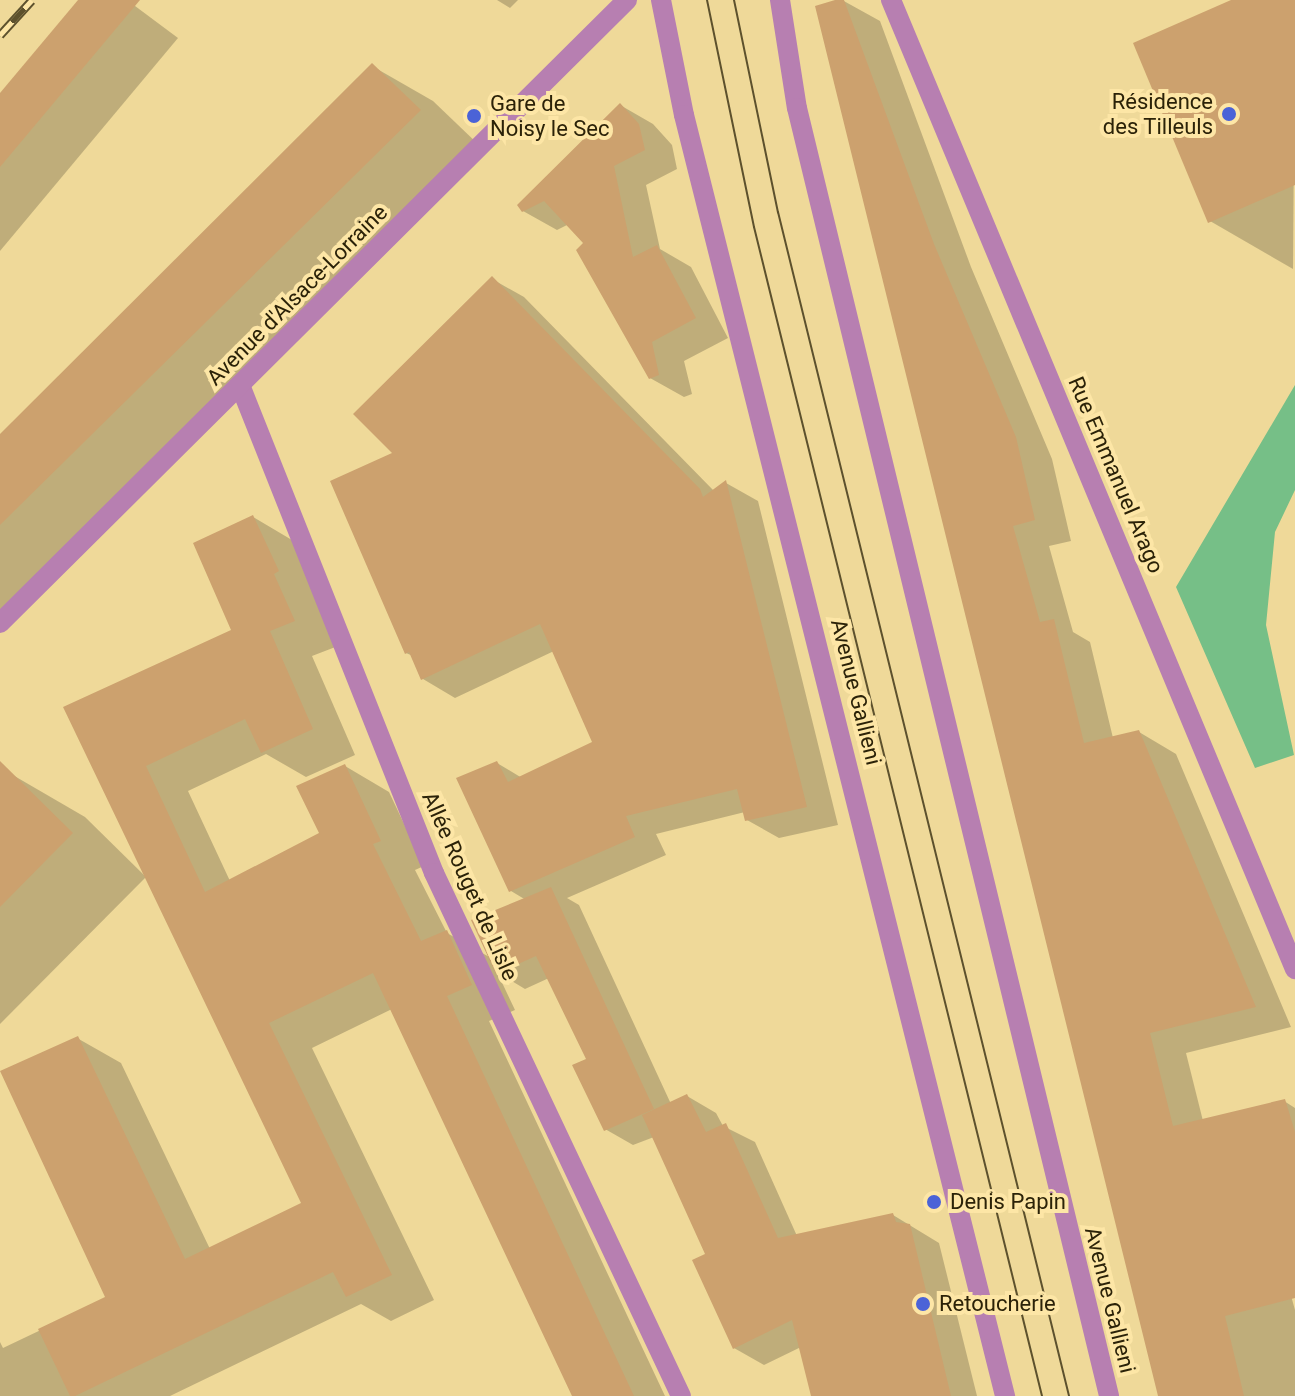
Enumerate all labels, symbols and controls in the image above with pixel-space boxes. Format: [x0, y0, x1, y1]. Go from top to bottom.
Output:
place label: Résidence des Tilleuls [1102, 88, 1213, 140]
place label: Gare de Noisy le Sec [490, 90, 610, 142]
marker: Résidence des Tilleuls [1220, 105, 1238, 123]
marker: Gare de Noisy le Sec [465, 107, 483, 125]
street label: Avenue d'Alsace-Lorraine [201, 199, 393, 391]
street label: Rue Emmanuel Arago [1063, 373, 1169, 577]
street label: Avenue Gallieni [825, 616, 887, 768]
street label: Allée Rouget de Lisle [416, 788, 524, 984]
place label: Denis Papin [950, 1189, 1066, 1215]
marker: Denis Papin [925, 1193, 943, 1211]
street label: Avenue Gallieni [1079, 1224, 1141, 1376]
place label: Retoucherie [939, 1291, 1056, 1317]
marker: Retoucherie [914, 1295, 932, 1313]

